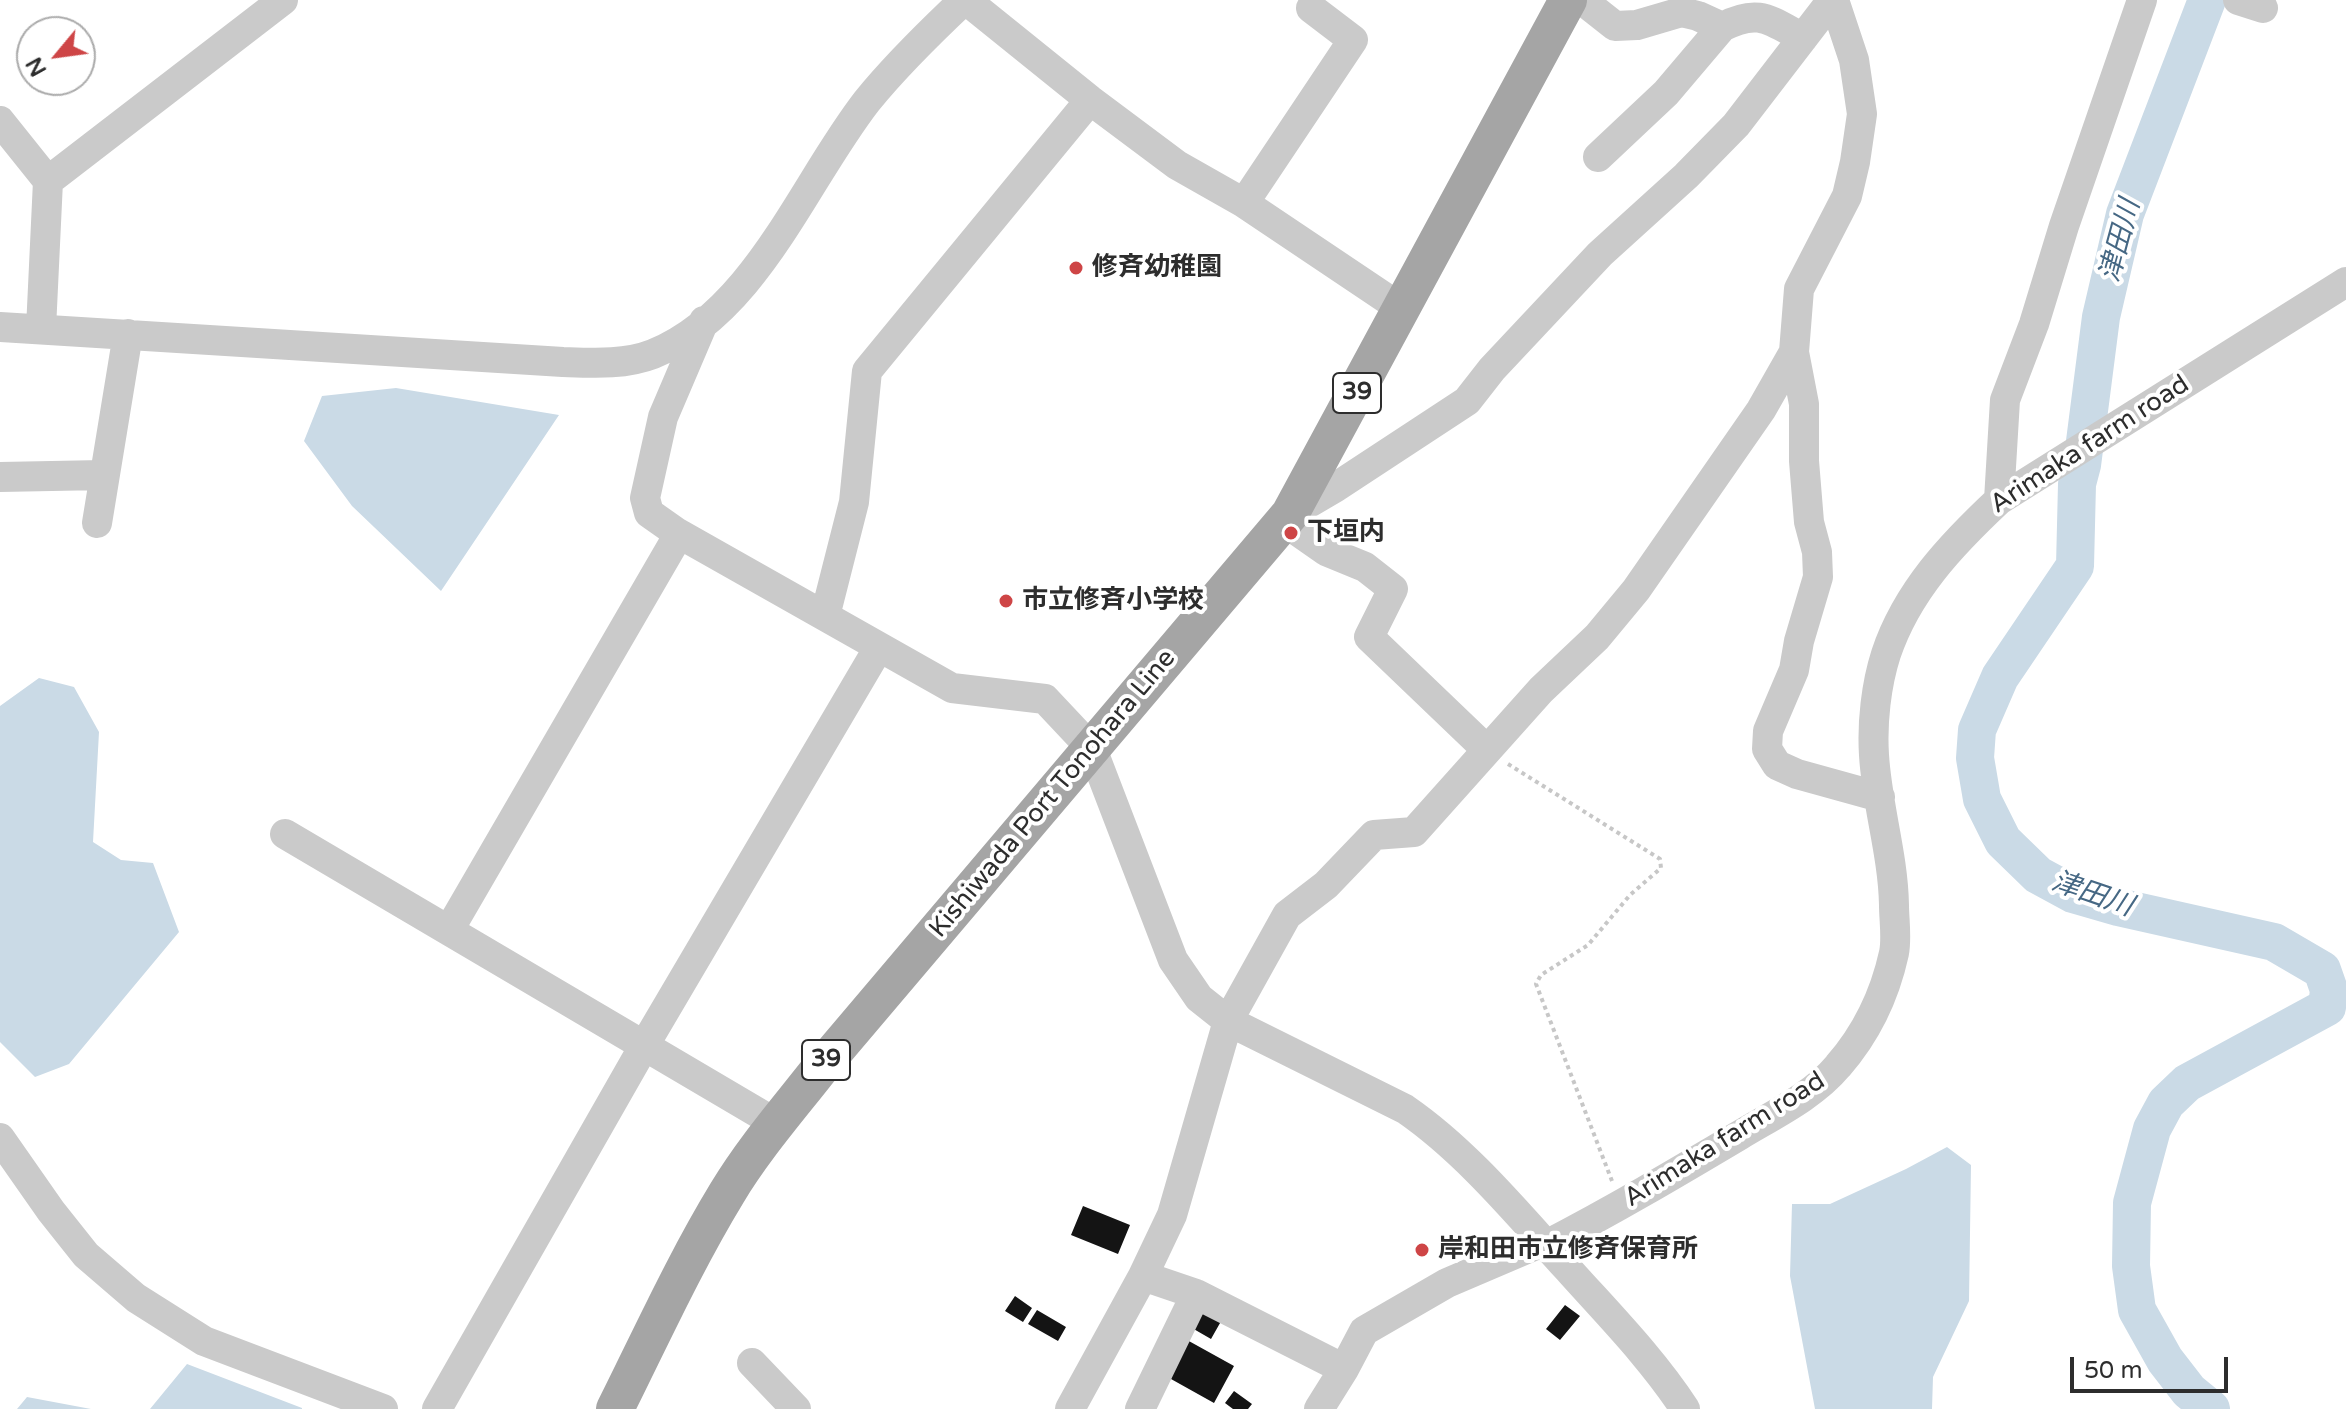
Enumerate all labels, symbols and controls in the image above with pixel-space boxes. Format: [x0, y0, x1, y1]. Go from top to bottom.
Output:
north arrow [16, 16, 96, 96]
text: N [21, 53, 52, 81]
water label: 津田川 [2094, 196, 2148, 286]
place label: 修斉幼稚園 [1092, 252, 1222, 284]
marker: 修斉幼稚園 [1067, 259, 1085, 277]
street label: Arimaka farm road [1985, 369, 2195, 521]
road number: 39 [1333, 373, 1381, 413]
place label: 下垣内 [1307, 517, 1385, 549]
marker: 下垣内 [1282, 524, 1300, 542]
place label: 市立修斉小学校 [1022, 585, 1204, 617]
marker: 市立修斉小学校 [997, 592, 1015, 610]
street label: Kishiwada Port Tonohara Line [923, 644, 1183, 944]
water label: 津田川 [2047, 865, 2137, 925]
road number: 39 [802, 1040, 850, 1080]
street label: Arimaka farm road [1619, 1066, 1831, 1214]
place label: 岸和田市立修斉保育所 [1438, 1234, 1698, 1266]
marker: 岸和田市立修斉保育所 [1413, 1241, 1431, 1259]
scale bar [2074, 1341, 2232, 1391]
text: 50 m [2084, 1356, 2142, 1385]

